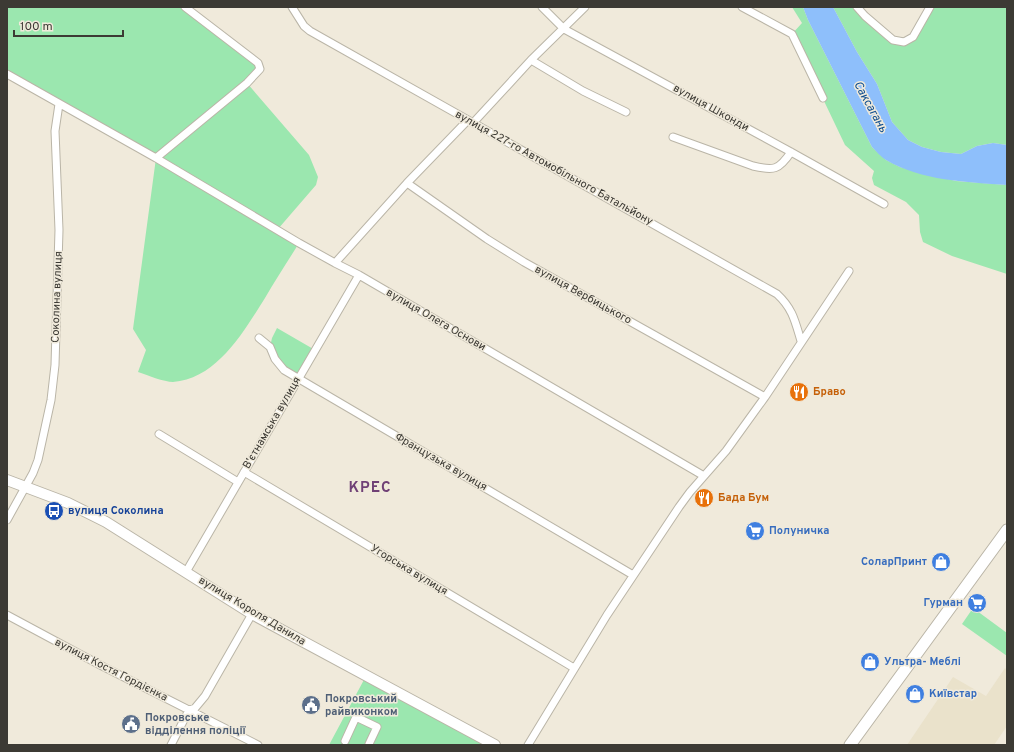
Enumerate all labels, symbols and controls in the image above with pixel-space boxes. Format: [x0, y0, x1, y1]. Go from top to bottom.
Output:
scale bar [14, 12, 123, 38]
text: 100 m [20, 19, 53, 35]
water label: Саксагань [849, 78, 891, 136]
street label: вулиця Шконди [671, 81, 751, 135]
street label: вулиця 227-го Автомобільного Батальйону [452, 107, 656, 229]
street label: Соколина вулиця [48, 251, 66, 343]
street label: вулиця Вербицького [532, 263, 634, 327]
street label: вулиця Олега Основи [384, 286, 488, 354]
street label: Вʼєтнамська вулиця [240, 374, 304, 472]
restaurant icon: Браво [788, 381, 810, 403]
place label: Браво [813, 385, 846, 399]
street label: Французька вулиця [392, 430, 490, 494]
district label: КРЕС [348, 479, 392, 498]
restaurant icon: Бада Бум [693, 487, 715, 509]
place label: Бада Бум [718, 491, 769, 505]
bus stop icon: вулиця Соколина [43, 500, 65, 522]
place label: вулиця Соколина [68, 504, 164, 518]
supermarket icon: Полуничка [744, 520, 766, 542]
place label: Полуничка [769, 524, 829, 538]
street label: Угорська вулиця [368, 541, 450, 599]
shop icon: СоларПринт [930, 551, 952, 573]
place label: СоларПринт [861, 555, 927, 569]
street label: вулиця Короля Данила [196, 573, 308, 649]
supermarket icon: Гурман [966, 592, 988, 614]
place label: Гурман [923, 596, 963, 610]
street label: вулиця Костя Гордієнка [52, 635, 170, 705]
shop icon: Ультра- Меблі [859, 651, 881, 673]
place label: Ультра- Меблі [884, 655, 961, 669]
shop icon: Київстар [904, 683, 926, 705]
place label: Київстар [929, 687, 977, 701]
place label: Покровський райвиконком [325, 692, 398, 719]
public building icon: Покровський райвиконком [300, 694, 322, 716]
place label: Покровське відділення поліції [145, 711, 246, 738]
public building icon: Покровське відділення поліції [120, 713, 142, 735]

